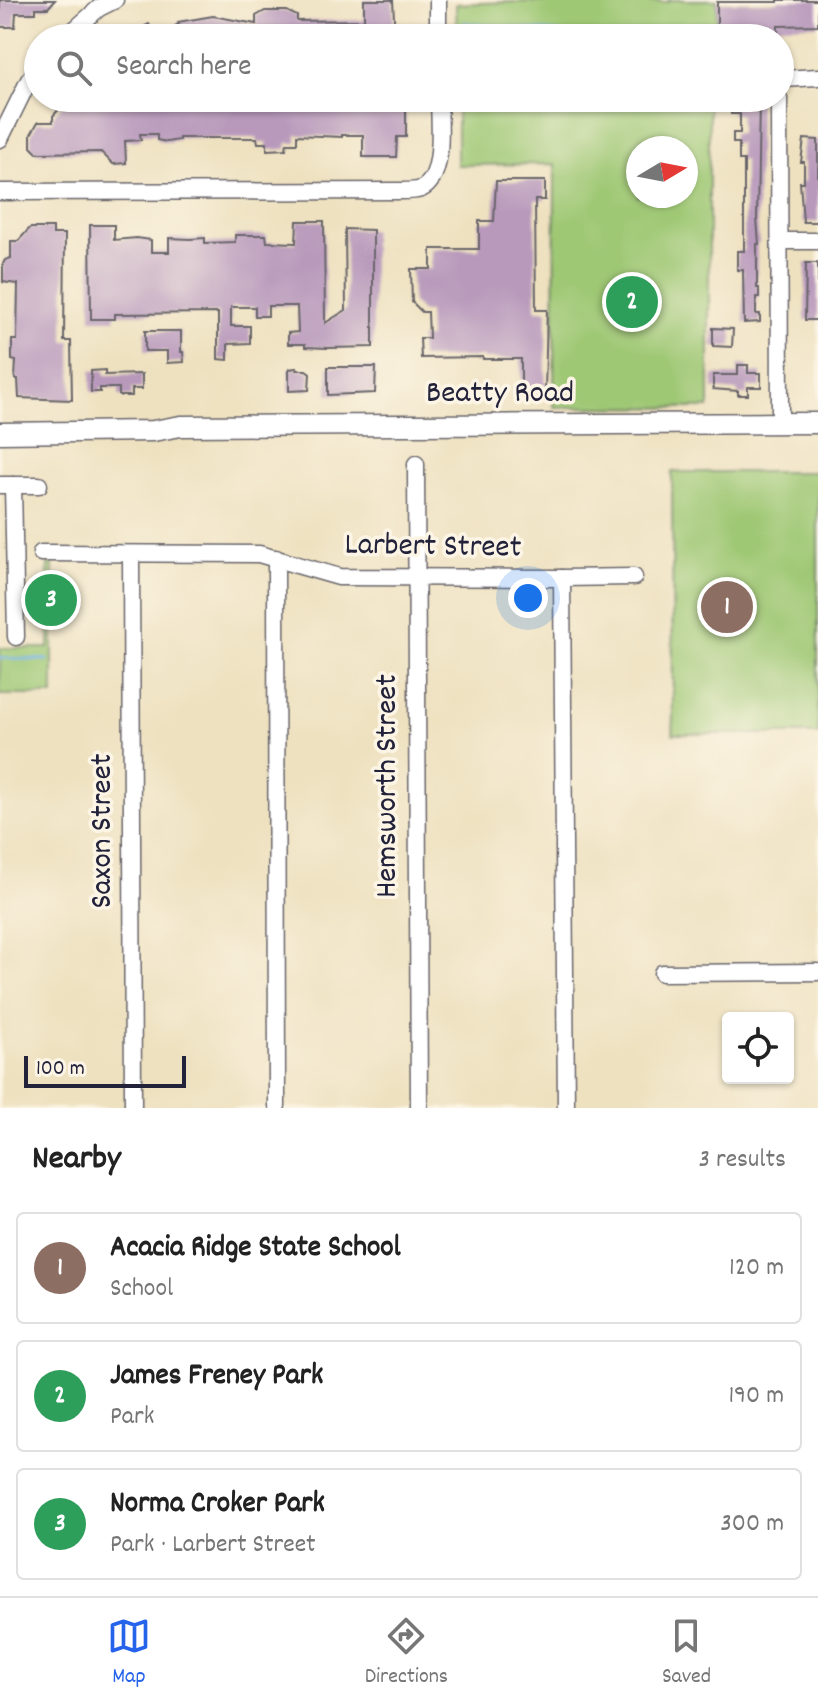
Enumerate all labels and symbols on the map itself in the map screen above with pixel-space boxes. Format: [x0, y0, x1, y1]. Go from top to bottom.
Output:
north arrow [626, 136, 698, 208]
pin: 2 [606, 272, 658, 332]
street label: Beatty Road [426, 372, 574, 418]
street label: Larbert Street [344, 523, 522, 573]
pin: 3 [25, 570, 77, 630]
pin: 1 [701, 577, 753, 637]
your location [508, 578, 548, 618]
street label: Hemsworth Street [366, 674, 412, 898]
street label: Saxon Street [81, 753, 127, 909]
scale bar [24, 1052, 186, 1088]

